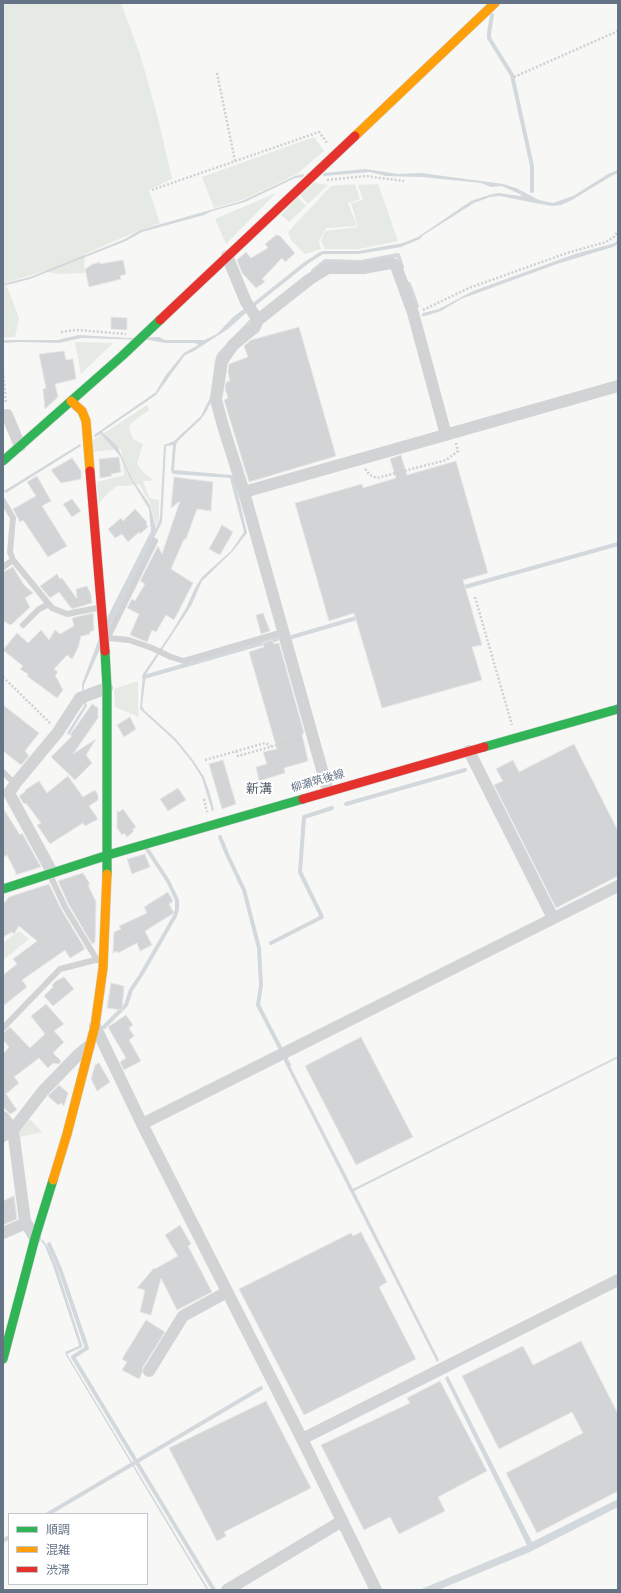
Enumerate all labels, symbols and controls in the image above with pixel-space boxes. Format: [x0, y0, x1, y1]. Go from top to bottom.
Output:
street label: 柳瀬筑後線 [290, 768, 346, 796]
district label: 新溝 [246, 782, 272, 798]
legend [8, 1513, 148, 1585]
text: 順調 [46, 1523, 70, 1539]
text: 混雑 [46, 1543, 70, 1559]
text: 渋滞 [46, 1563, 70, 1579]

